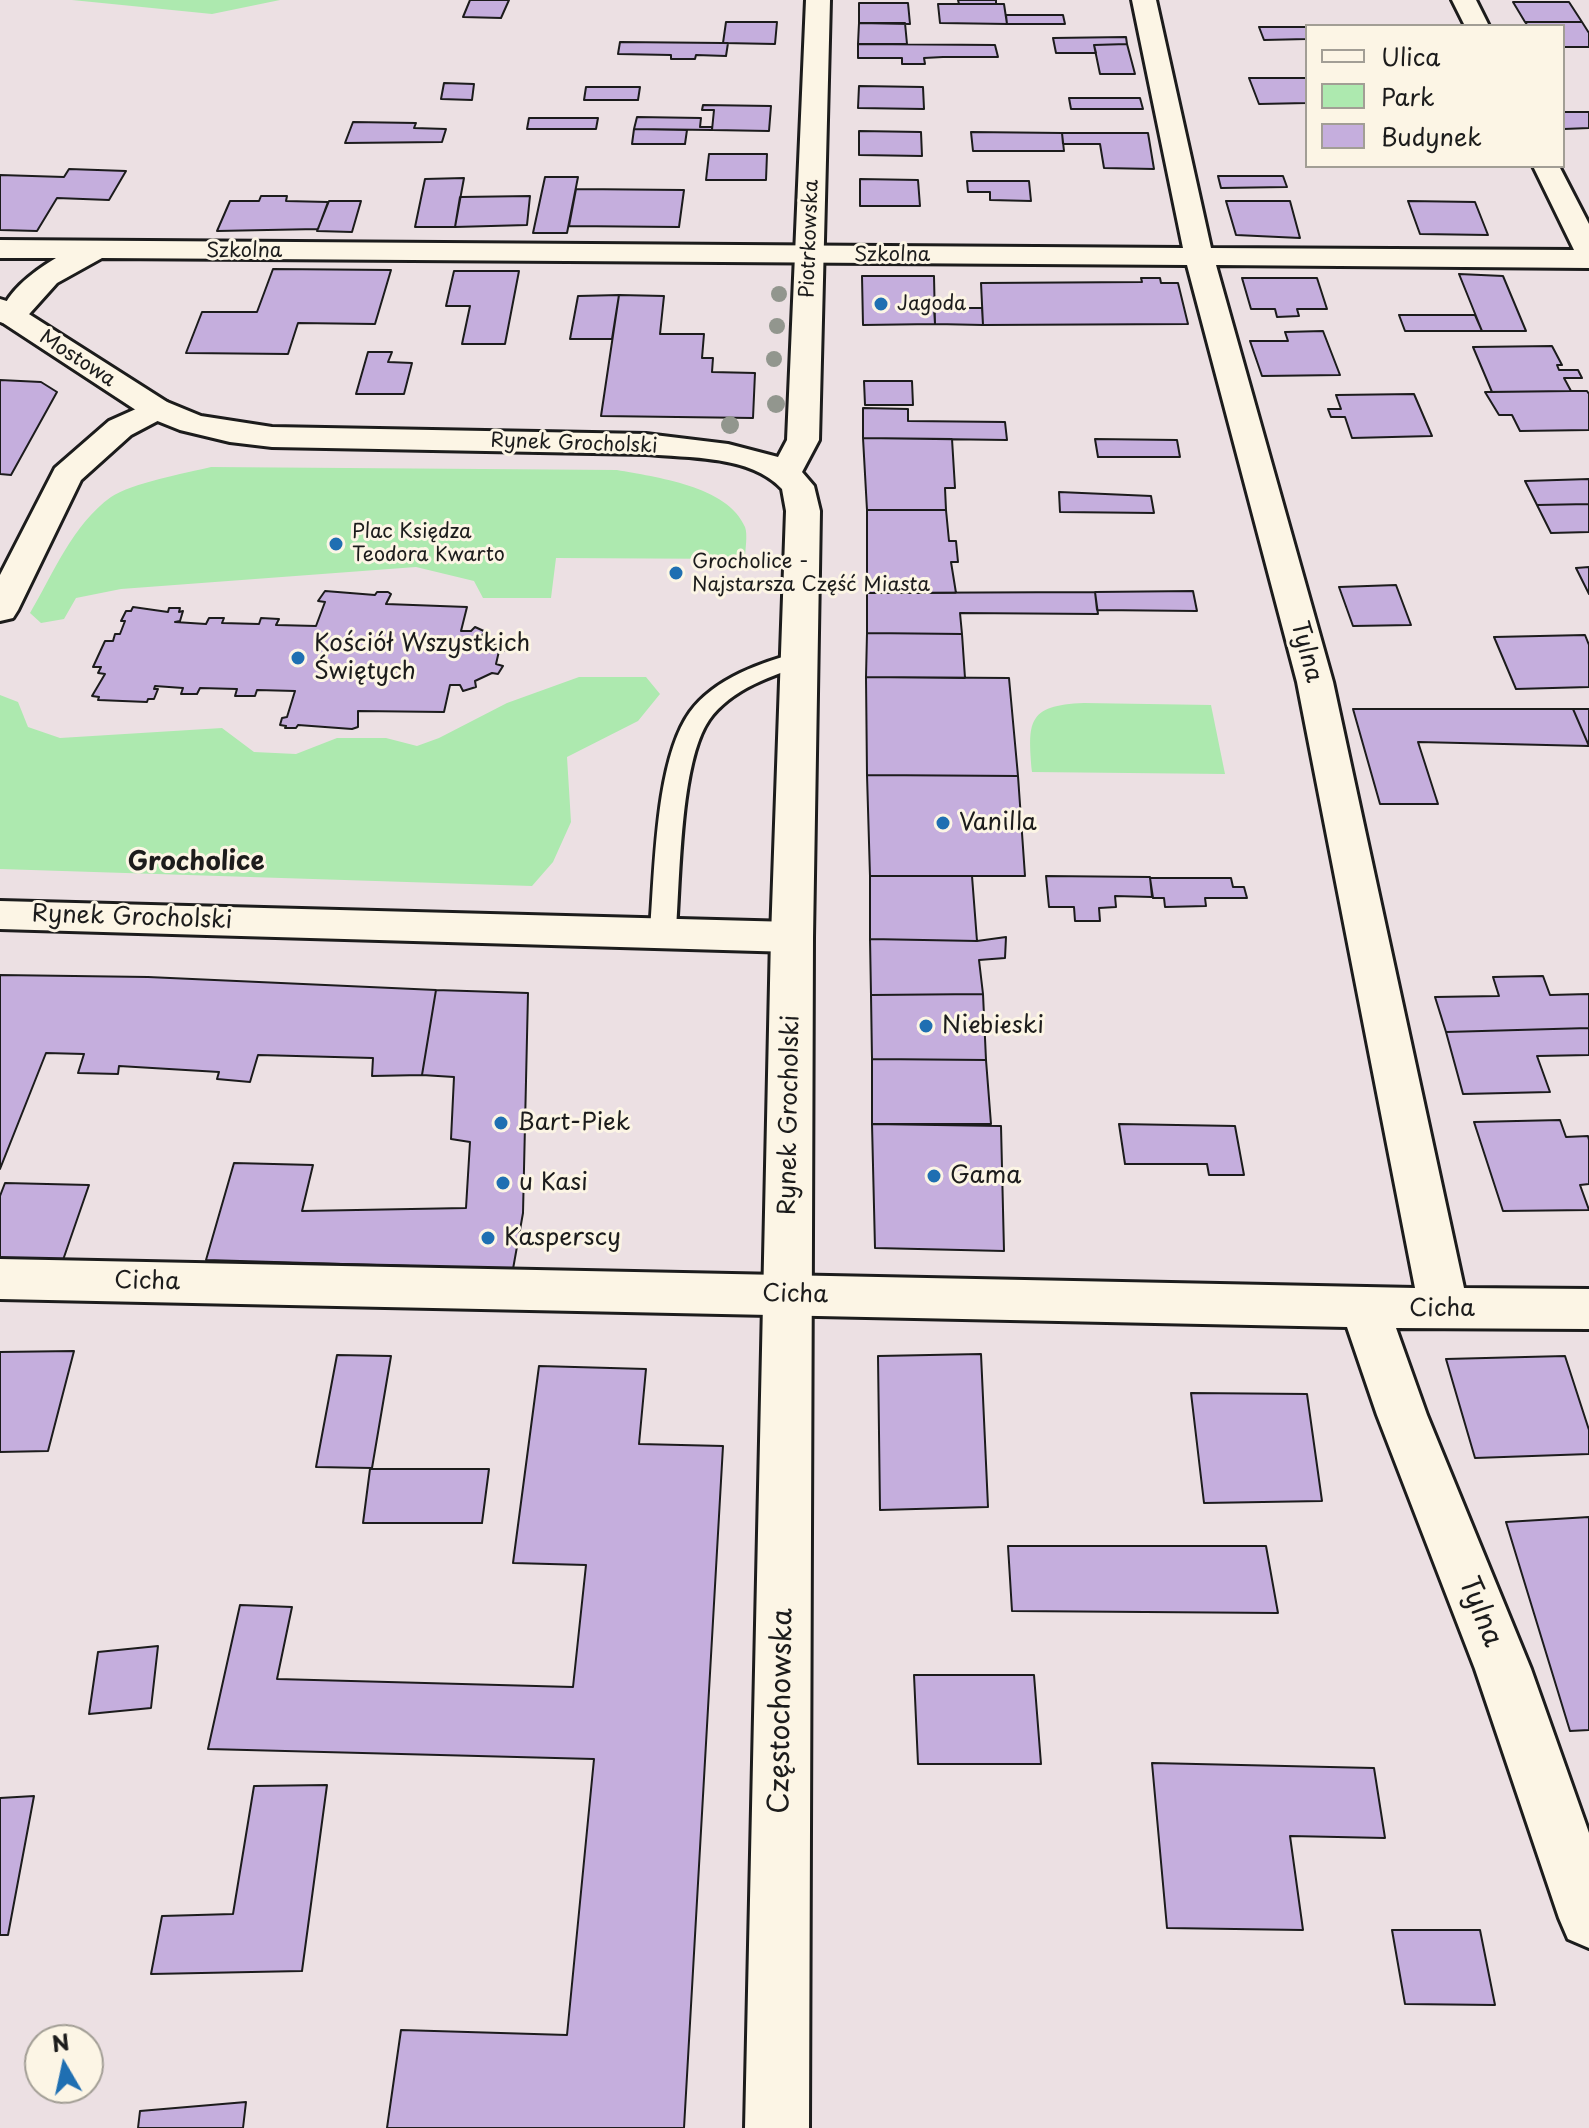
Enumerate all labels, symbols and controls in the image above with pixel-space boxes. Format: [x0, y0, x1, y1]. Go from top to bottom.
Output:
legend [1305, 24, 1565, 168]
text: Ulica [1381, 38, 1440, 74]
text: Park [1381, 78, 1435, 114]
text: Budynek [1381, 118, 1482, 154]
street label: Piotrkowska [796, 179, 824, 299]
street label: Szkolna [206, 239, 282, 263]
street label: Szkolna [854, 243, 930, 267]
place label: Jagoda [897, 292, 966, 316]
marker: Jagoda [872, 295, 890, 313]
street label: Mostowa [35, 326, 119, 392]
street label: Rynek Grocholski [490, 429, 658, 459]
place label: Plac Księdza Teodora Kwarto [352, 520, 505, 567]
marker: Plac Księdza Teodora Kwarto [327, 535, 345, 553]
place label: Grocholice - Najstarsza Część Miasta [692, 550, 930, 597]
marker: Grocholice - Najstarsza Część Miasta [667, 564, 685, 582]
street label: Tylna [1284, 618, 1328, 686]
place label: Kościół Wszystkich Świętych [314, 630, 530, 686]
marker: Kościół Wszystkich Świętych [289, 649, 307, 667]
place label: Vanilla [959, 809, 1037, 837]
marker: Vanilla [934, 814, 952, 832]
district label: Grocholice [127, 847, 265, 879]
street label: Rynek Grocholski [31, 900, 233, 936]
place label: Niebieski [942, 1012, 1044, 1040]
street label: Rynek Grocholski [774, 1015, 806, 1215]
marker: Niebieski [917, 1017, 935, 1035]
place label: Bart-Piek [517, 1109, 630, 1137]
marker: Bart-Piek [492, 1114, 510, 1132]
place label: Gama [950, 1162, 1021, 1190]
marker: Gama [925, 1167, 943, 1185]
place label: u Kasi [519, 1169, 588, 1197]
marker: u Kasi [494, 1174, 512, 1192]
place label: Kasperscy [504, 1224, 621, 1252]
marker: Kasperscy [479, 1229, 497, 1247]
street label: Cicha [114, 1267, 180, 1297]
street label: Cicha [762, 1280, 828, 1310]
street label: Cicha [1409, 1295, 1475, 1323]
street label: Tylna [1451, 1572, 1509, 1652]
street label: Częstochowska [763, 1608, 801, 1814]
north arrow [24, 2024, 104, 2104]
text: N [49, 2024, 72, 2059]

